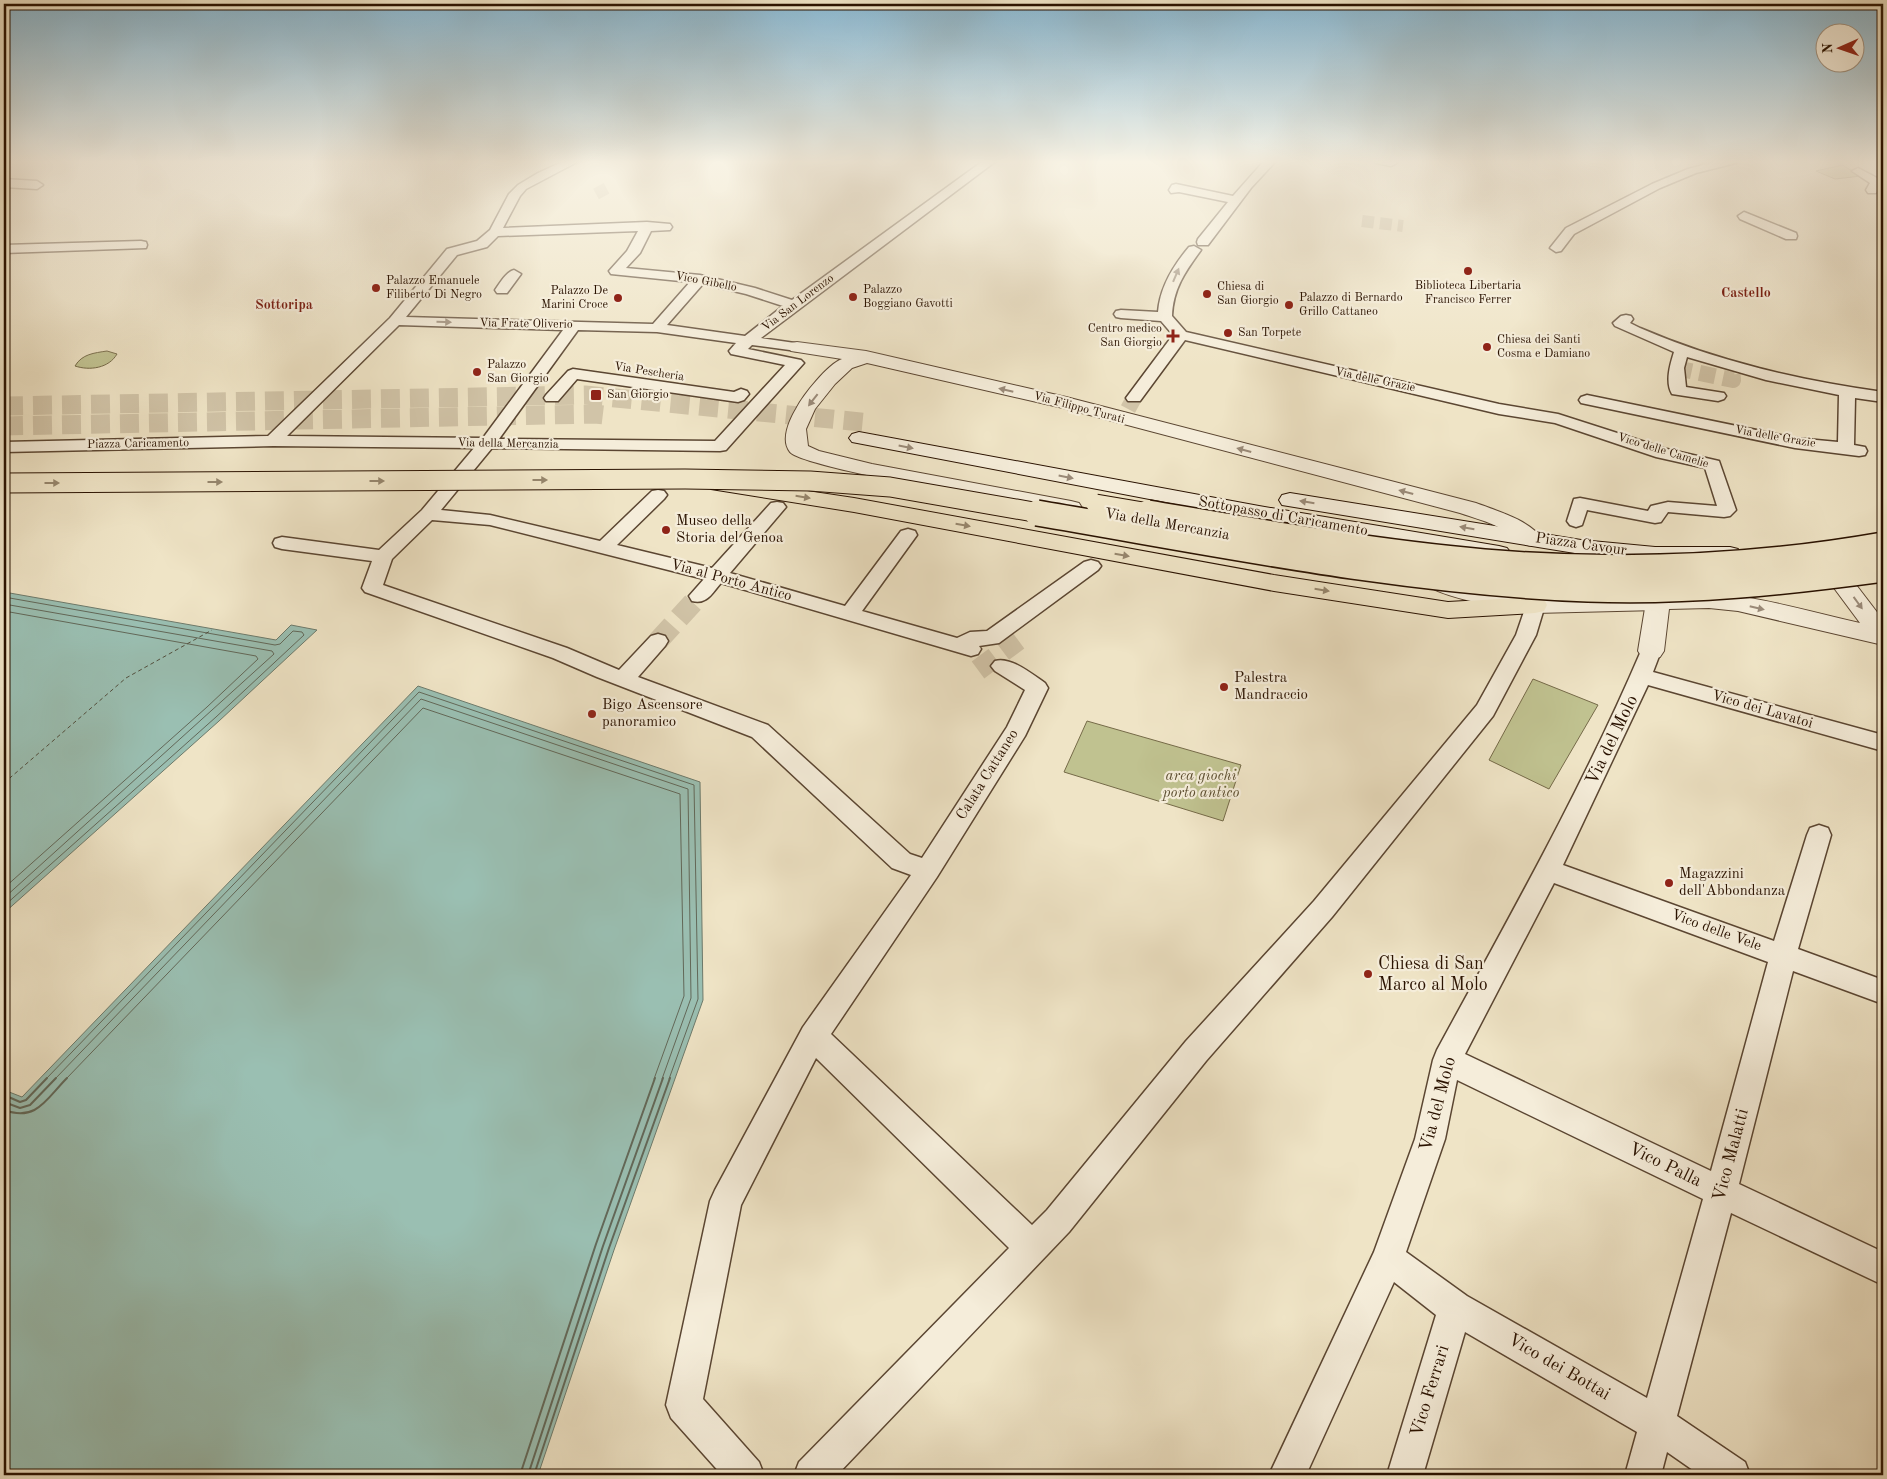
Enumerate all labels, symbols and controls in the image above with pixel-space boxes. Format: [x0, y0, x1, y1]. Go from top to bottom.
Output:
north arrow [1814, 22, 1864, 72]
text: N [1821, 43, 1835, 54]
marker: Biblioteca Libertaria Francisco Ferrer [1462, 265, 1474, 277]
one-way arrow [1172, 268, 1180, 282]
street label: Vico Gibello [674, 270, 738, 294]
street label: Via San Lorenzo [760, 272, 836, 334]
place label: Palazzo Emanuele Filiberto Di Negro [386, 275, 482, 301]
place label: Biblioteca Libertaria Francisco Ferrer [1415, 280, 1521, 306]
place label: Chiesa di San Giorgio [1217, 281, 1279, 307]
marker: Palazzo Emanuele Filiberto Di Negro [370, 282, 382, 294]
place label: Palazzo Boggiano Gavotti [863, 284, 953, 310]
place label: Palazzo De Marini Croce [541, 285, 608, 311]
district label: Castello [1721, 286, 1771, 300]
marker: Chiesa di San Giorgio [1201, 288, 1213, 300]
marker: Palazzo Boggiano Gavotti [847, 291, 859, 303]
marker: Palazzo De Marini Croce [612, 292, 624, 304]
place label: Palazzo di Bernardo Grillo Cattaneo [1299, 292, 1403, 318]
district label: Sottoripa [255, 298, 313, 312]
marker: Palazzo di Bernardo Grillo Cattaneo [1283, 299, 1295, 311]
street label: Via Frate Oliverio [479, 317, 573, 331]
one-way arrow [436, 318, 452, 326]
place label: Centro medico San Giorgio [1088, 323, 1162, 349]
marker: San Torpete [1222, 327, 1234, 339]
place label: San Torpete [1238, 327, 1302, 339]
marker: Centro medico San Giorgio [1166, 329, 1180, 343]
place label: Chiesa dei Santi Cosma e Damiano [1497, 334, 1590, 360]
marker: Chiesa dei Santi Cosma e Damiano [1481, 341, 1493, 353]
place label: Palazzo San Giorgio [487, 359, 549, 385]
street label: Via Pescheria [613, 361, 685, 383]
marker: Palazzo San Giorgio [471, 366, 483, 378]
street label: Via delle Grazie [1334, 366, 1417, 394]
one-way arrow [998, 385, 1014, 393]
marker: San Giorgio [589, 388, 603, 402]
place label: San Giorgio [607, 389, 669, 401]
street label: Via Filippo Turati [1032, 390, 1126, 426]
one-way arrow [807, 393, 818, 406]
street label: Via delle Grazie [1734, 424, 1817, 450]
street label: Vico delle Camelie [1616, 431, 1710, 471]
street label: Piazza Caricamento [87, 437, 189, 451]
street label: Via della Mercanzia [457, 437, 559, 451]
one-way arrow [899, 444, 915, 452]
one-way arrow [1236, 446, 1251, 454]
one-way arrow [1059, 474, 1075, 482]
one-way arrow [532, 476, 548, 484]
one-way arrow [370, 477, 386, 485]
one-way arrow [207, 478, 223, 486]
one-way arrow [45, 479, 61, 487]
one-way arrow [1399, 488, 1414, 496]
one-way arrow [795, 494, 811, 502]
street label: Sottopasso di Caricamento [1197, 495, 1369, 539]
one-way arrow [1298, 498, 1314, 506]
street label: Via della Mercanzia [1103, 507, 1231, 543]
place label: Museo della Storia del Genoa [676, 514, 784, 546]
one-way arrow [955, 522, 971, 530]
marker: Museo della Storia del Genoa [660, 524, 672, 536]
one-way arrow [1460, 524, 1475, 532]
street label: Piazza Cavour [1534, 531, 1628, 559]
one-way arrow [1115, 551, 1131, 559]
street label: Via al Porto Antico [669, 558, 793, 604]
one-way arrow [1314, 586, 1330, 594]
one-way arrow [1853, 596, 1863, 610]
one-way arrow [1749, 604, 1764, 612]
place label: Palestra Mandraccio [1234, 671, 1308, 703]
marker: Palestra Mandraccio [1218, 681, 1230, 693]
street label: Vico dei Lavatoi [1710, 688, 1814, 732]
street label: Via del Molo [1583, 692, 1641, 788]
place label: Bigo Ascensore panoramico [602, 698, 703, 730]
marker: Bigo Ascensore panoramico [586, 708, 598, 720]
street label: Calata Cattaneo [954, 727, 1022, 823]
park label: area giochi porto antico [1160, 769, 1240, 801]
place label: Magazzini dell'Abbondanza [1679, 867, 1786, 899]
marker: Magazzini dell'Abbondanza [1663, 877, 1675, 889]
street label: Vico delle Vele [1669, 908, 1763, 954]
place label: Chiesa di San Marco al Molo [1378, 955, 1488, 994]
marker: Chiesa di San Marco al Molo [1362, 968, 1374, 980]
street label: Via del Molo [1417, 1055, 1459, 1153]
street label: Vico Malatti [1710, 1107, 1752, 1203]
street label: Vico Palla [1626, 1140, 1704, 1190]
street label: Vico dei Bottai [1505, 1330, 1613, 1404]
street label: Vico Ferrari [1408, 1343, 1453, 1439]

